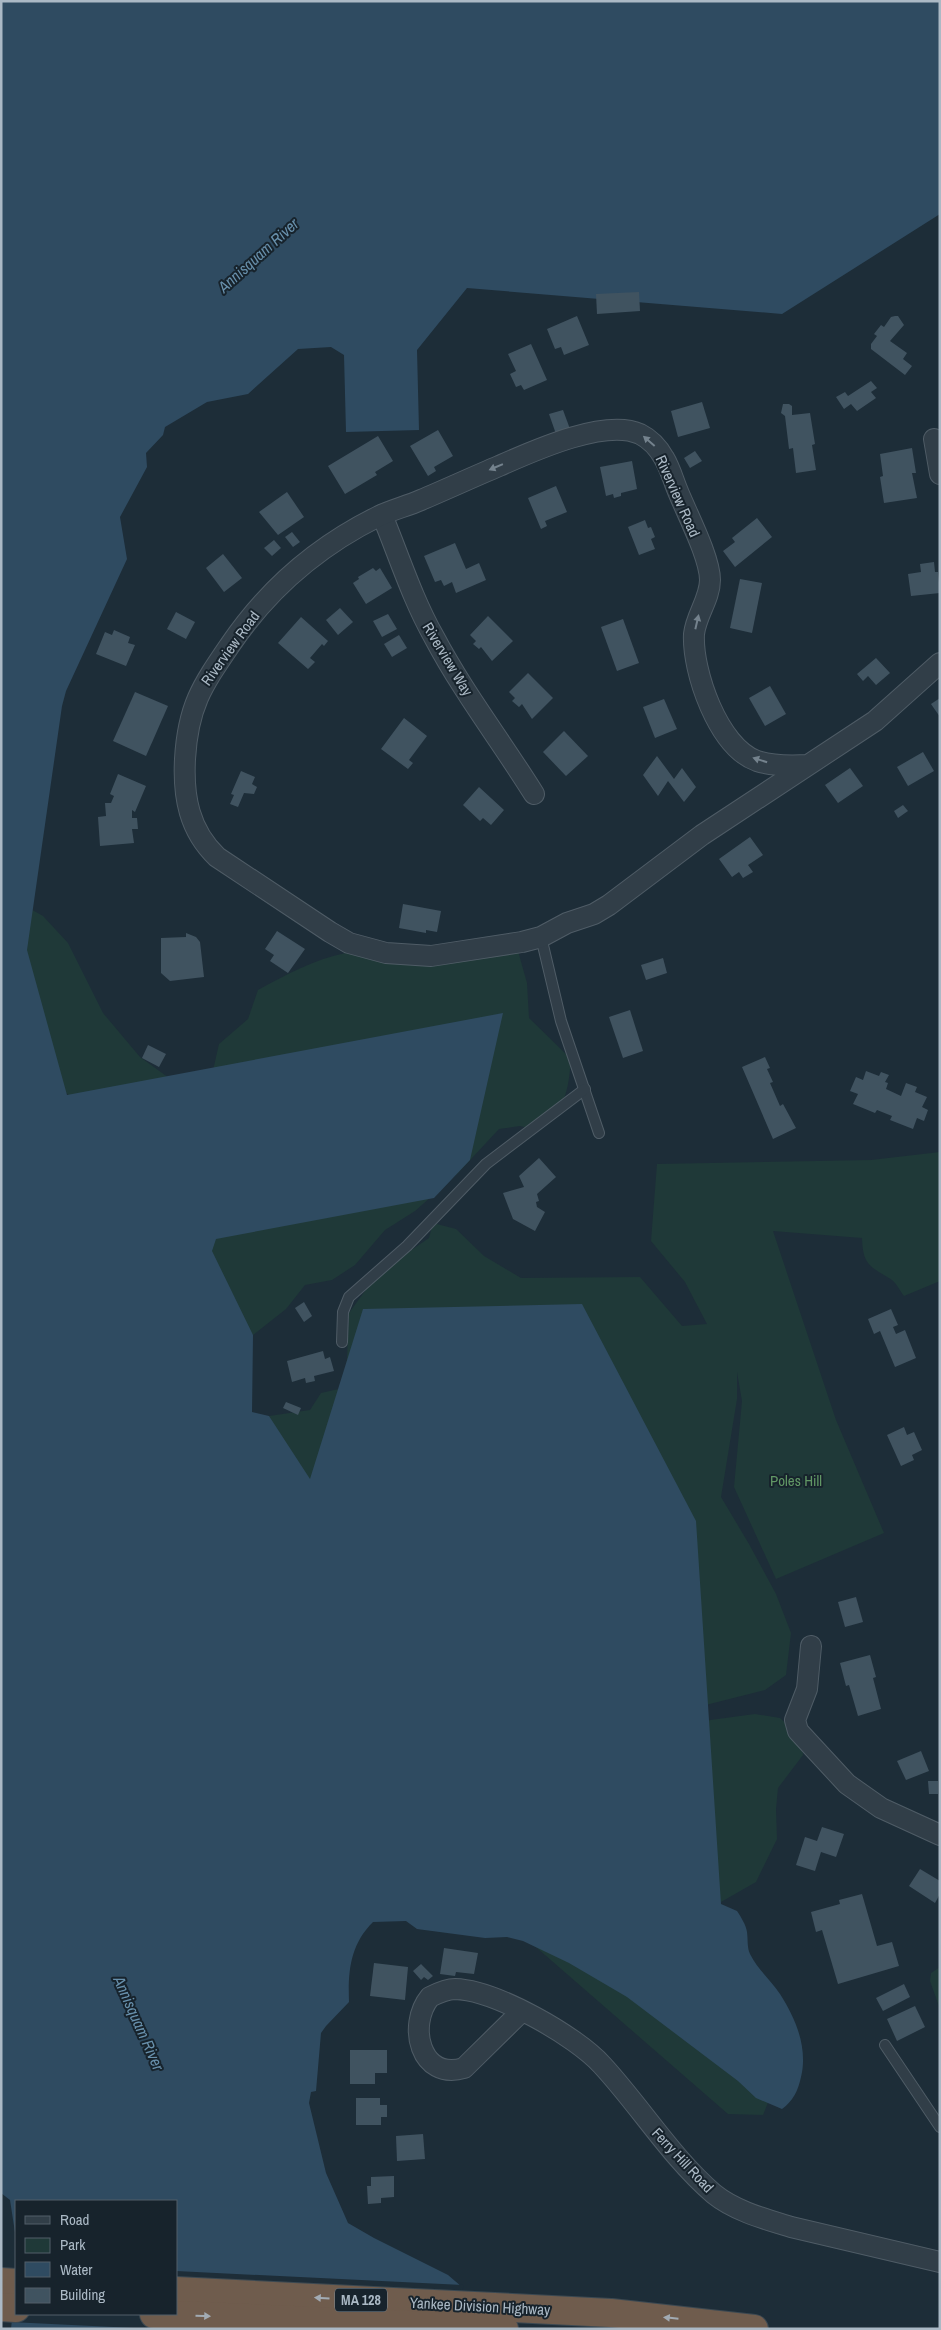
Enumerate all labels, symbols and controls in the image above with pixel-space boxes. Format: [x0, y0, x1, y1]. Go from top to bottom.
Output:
water label: Annisquam River [212, 212, 303, 298]
one-way arrow [643, 436, 656, 447]
street label: Riverview Road [651, 452, 705, 540]
one-way arrow [489, 463, 504, 471]
street label: Riverview Road [196, 606, 264, 690]
one-way arrow [693, 614, 701, 629]
street label: Riverview Way [418, 618, 479, 700]
one-way arrow [752, 756, 767, 764]
park label: Poles Hill [770, 1470, 822, 1491]
water label: Annisquam River [108, 1971, 170, 2074]
street label: Ferry Hill Road [647, 2123, 719, 2197]
legend [15, 2200, 178, 2315]
text: Road [60, 2209, 89, 2230]
text: Park [60, 2234, 86, 2255]
text: Water [60, 2259, 92, 2280]
text: Building [60, 2284, 105, 2305]
road number: MA 128 [335, 2288, 387, 2312]
street label: Yankee Division Highway [409, 2292, 552, 2320]
one-way arrow [314, 2293, 330, 2301]
one-way arrow [195, 2312, 211, 2320]
one-way arrow [662, 2314, 678, 2322]

